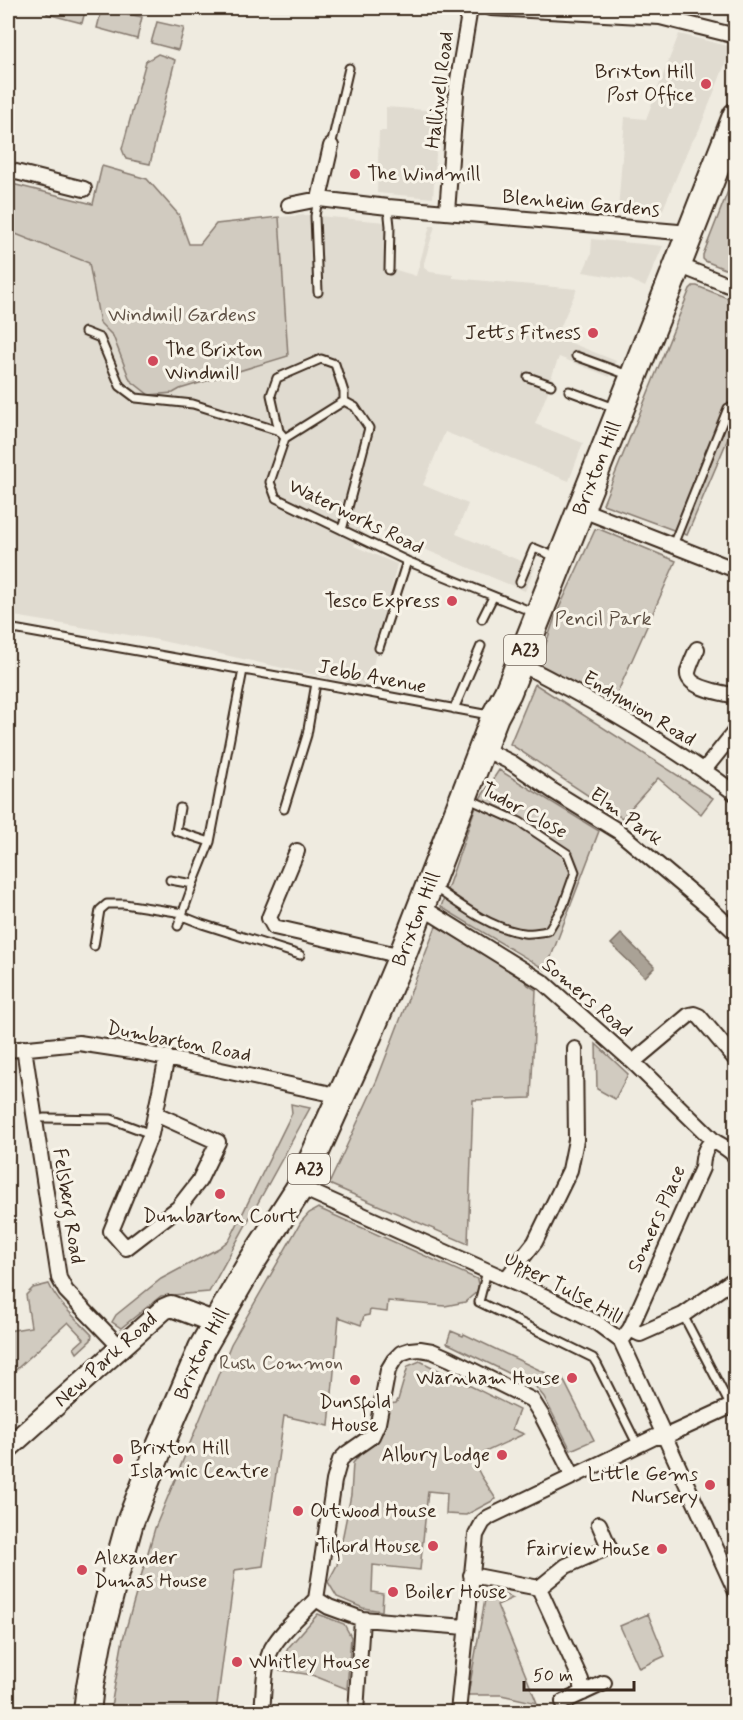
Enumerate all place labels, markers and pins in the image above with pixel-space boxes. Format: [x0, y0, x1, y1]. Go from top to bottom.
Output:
place label: Brixton Hill Post Office [595, 59, 694, 109]
marker: Brixton Hill Post Office [699, 77, 713, 91]
place label: The Windmill [367, 161, 480, 188]
marker: The Windmill [348, 167, 362, 181]
place label: Jetts Fitness [465, 320, 581, 347]
marker: Jetts Fitness [586, 326, 600, 340]
place label: The Brixton Windmill [165, 337, 263, 387]
marker: The Brixton Windmill [146, 354, 160, 368]
place label: Tesco Express [324, 588, 440, 615]
marker: Tesco Express [445, 594, 459, 608]
marker: Dumbarton Court [213, 1187, 227, 1201]
place label: Dumbarton Court [143, 1203, 297, 1230]
place label: Warnham House [416, 1365, 560, 1392]
marker: Warnham House [565, 1371, 579, 1385]
marker: Dunsfold House [348, 1373, 362, 1387]
place label: Dunsfold House [319, 1389, 391, 1439]
place label: Brixton Hill Islamic Centre [130, 1435, 269, 1485]
place label: Albury Lodge [381, 1442, 490, 1469]
marker: Albury Lodge [495, 1448, 509, 1462]
marker: Brixton Hill Islamic Centre [111, 1452, 125, 1466]
place label: Little Gems Nursery [588, 1461, 698, 1511]
marker: Little Gems Nursery [703, 1478, 717, 1492]
place label: Outwood House [310, 1498, 437, 1525]
marker: Outwood House [291, 1504, 305, 1518]
place label: Tilford House [317, 1533, 421, 1562]
place label: Fairview House [526, 1536, 650, 1563]
marker: Tilford House [426, 1539, 440, 1553]
marker: Fairview House [655, 1542, 669, 1556]
place label: Alexander Dumas House [94, 1545, 207, 1595]
marker: Alexander Dumas House [75, 1563, 89, 1577]
place label: Boiler House [405, 1579, 507, 1606]
marker: Boiler House [386, 1585, 400, 1599]
place label: Whitley House [249, 1649, 370, 1676]
marker: Whitley House [230, 1655, 244, 1669]

